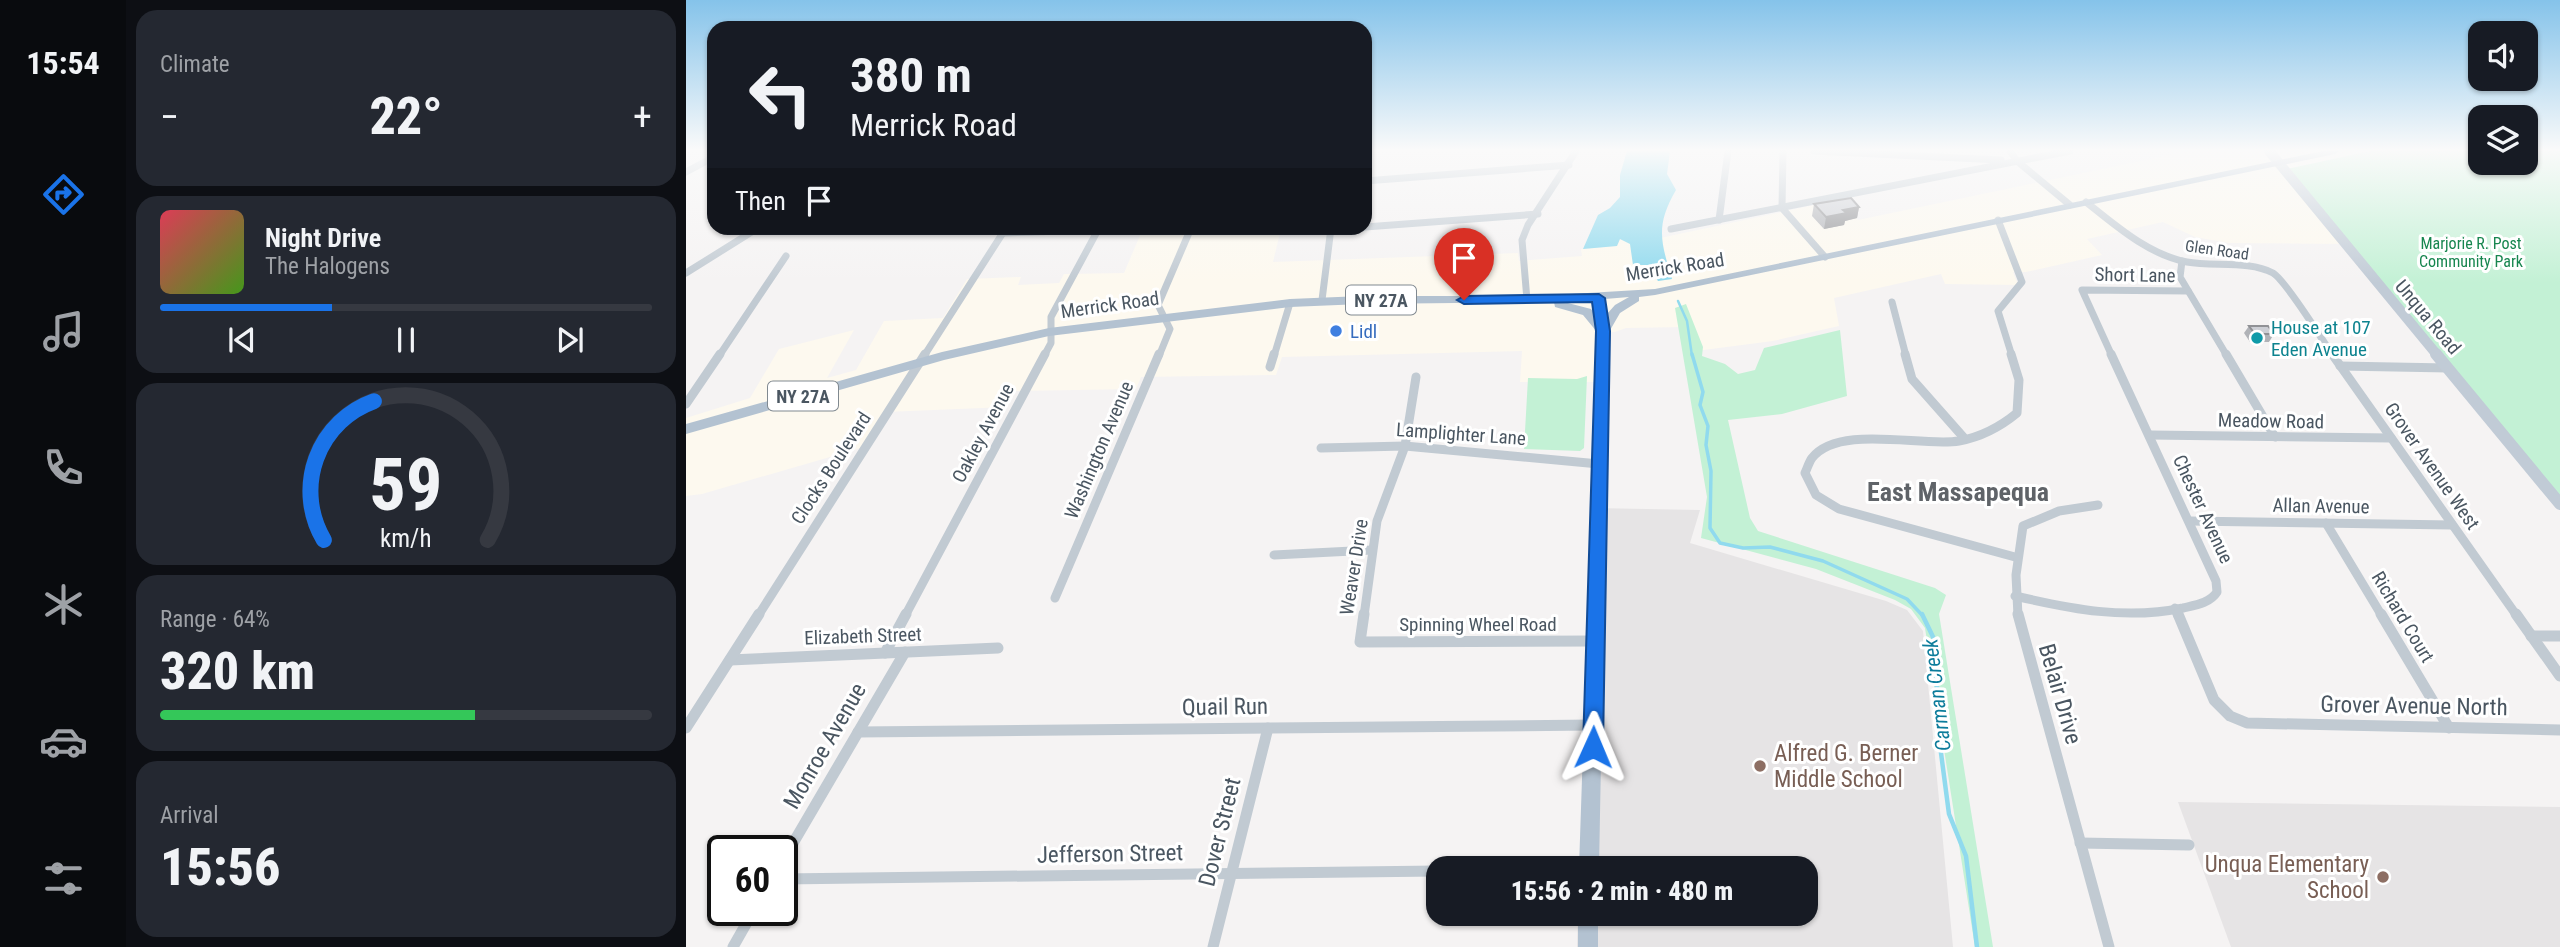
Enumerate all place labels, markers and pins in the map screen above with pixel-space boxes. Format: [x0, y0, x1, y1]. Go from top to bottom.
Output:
pin [1434, 228, 1494, 300]
place label: House at 107 Eden Avenue [2271, 316, 2371, 361]
place label: Lidl [1350, 320, 1377, 343]
marker: Lidl [1328, 323, 1344, 339]
marker: House at 107 Eden Avenue [2249, 330, 2265, 346]
place label: Alfred G. Berner Middle School [1774, 740, 1918, 793]
marker: Alfred G. Berner Middle School [1752, 758, 1768, 774]
place label: Unqua Elementary School [2205, 851, 2369, 904]
marker: Unqua Elementary School [2375, 869, 2391, 885]

